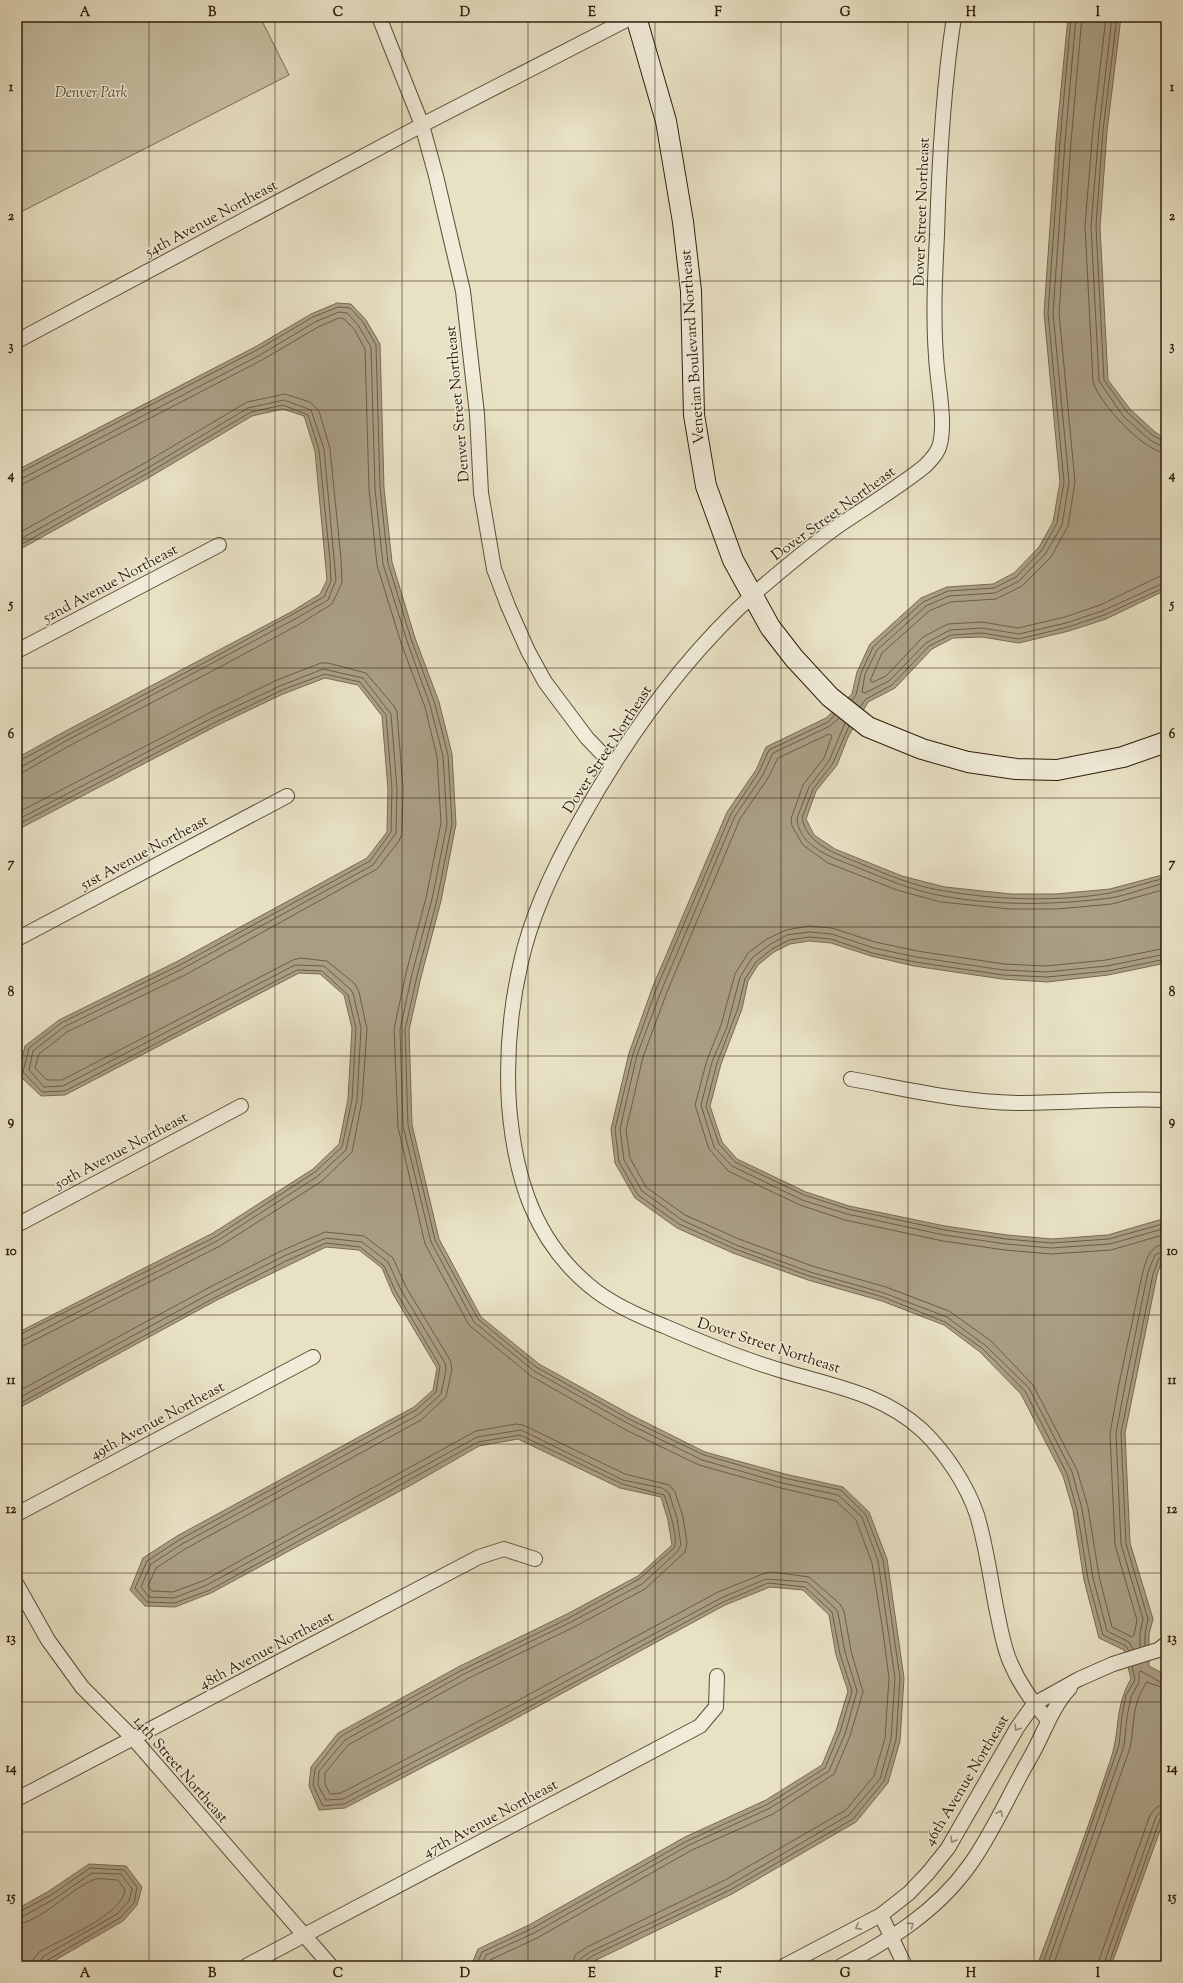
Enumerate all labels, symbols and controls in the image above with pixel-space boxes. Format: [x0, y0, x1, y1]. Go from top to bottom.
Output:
text: A [80, 4, 91, 22]
text: B [208, 4, 217, 22]
text: C [333, 4, 343, 22]
text: D [460, 4, 470, 22]
text: E [588, 4, 596, 22]
text: F [714, 4, 722, 22]
text: G [840, 4, 851, 22]
text: H [966, 4, 977, 22]
text: I [1096, 4, 1101, 22]
text: 1 [9, 79, 14, 97]
text: 1 [1170, 79, 1175, 97]
park label: Denver Park [55, 83, 127, 104]
street label: Dover Street Northeast [909, 137, 936, 287]
street label: 54th Avenue Northeast [141, 175, 282, 264]
text: 2 [8, 208, 15, 226]
text: 2 [1169, 208, 1176, 226]
street label: Venetian Boulevard Northeast [676, 249, 711, 445]
street label: Denver Street Northeast [441, 325, 476, 483]
text: 3 [8, 338, 14, 356]
text: 3 [1169, 338, 1175, 356]
street label: Dover Street Northeast [767, 462, 900, 567]
text: 4 [7, 467, 15, 485]
text: 4 [1168, 467, 1176, 485]
street label: 52nd Avenue Northeast [39, 540, 182, 629]
text: 5 [8, 596, 14, 614]
text: 5 [1169, 596, 1175, 614]
street label: Dover Street Northeast [559, 682, 658, 818]
text: 6 [8, 726, 15, 744]
text: 6 [1169, 726, 1176, 744]
street label: 51st Avenue Northeast [76, 811, 212, 896]
text: 7 [8, 855, 15, 873]
text: 7 [1169, 855, 1176, 873]
text: 8 [8, 984, 15, 1002]
text: 8 [1169, 984, 1176, 1002]
street label: 50th Avenue Northeast [51, 1107, 192, 1196]
text: 9 [8, 1113, 15, 1131]
text: 9 [1169, 1113, 1176, 1131]
text: 10 [5, 1243, 17, 1261]
text: 10 [1166, 1243, 1178, 1261]
street label: Dover Street Northeast [694, 1313, 843, 1379]
text: 11 [7, 1372, 16, 1390]
text: 11 [1168, 1372, 1177, 1390]
street label: 49th Avenue Northeast [87, 1377, 229, 1466]
text: 12 [6, 1501, 17, 1519]
text: 12 [1167, 1501, 1178, 1519]
street label: 48th Avenue Northeast [196, 1607, 338, 1696]
text: 13 [6, 1630, 16, 1648]
text: 13 [1167, 1630, 1177, 1648]
street label: 46th Avenue Northeast [920, 1711, 1015, 1850]
street label: 14th Street Northeast [127, 1712, 232, 1828]
one-way arrow [1015, 1723, 1022, 1730]
text: 14 [6, 1760, 17, 1778]
text: 14 [1167, 1760, 1178, 1778]
street label: 47th Avenue Northeast [420, 1775, 562, 1864]
one-way arrow [995, 1810, 1003, 1818]
one-way arrow [950, 1836, 957, 1843]
text: 15 [7, 1889, 16, 1907]
text: 15 [1168, 1889, 1177, 1907]
one-way arrow [855, 1922, 862, 1930]
one-way arrow [907, 1922, 914, 1930]
text: A [80, 1965, 91, 1983]
text: B [208, 1965, 217, 1983]
text: C [333, 1965, 343, 1983]
text: D [460, 1965, 470, 1983]
text: E [588, 1965, 596, 1983]
text: F [714, 1965, 722, 1983]
text: G [840, 1965, 851, 1983]
text: H [966, 1965, 977, 1983]
text: I [1096, 1965, 1101, 1983]

